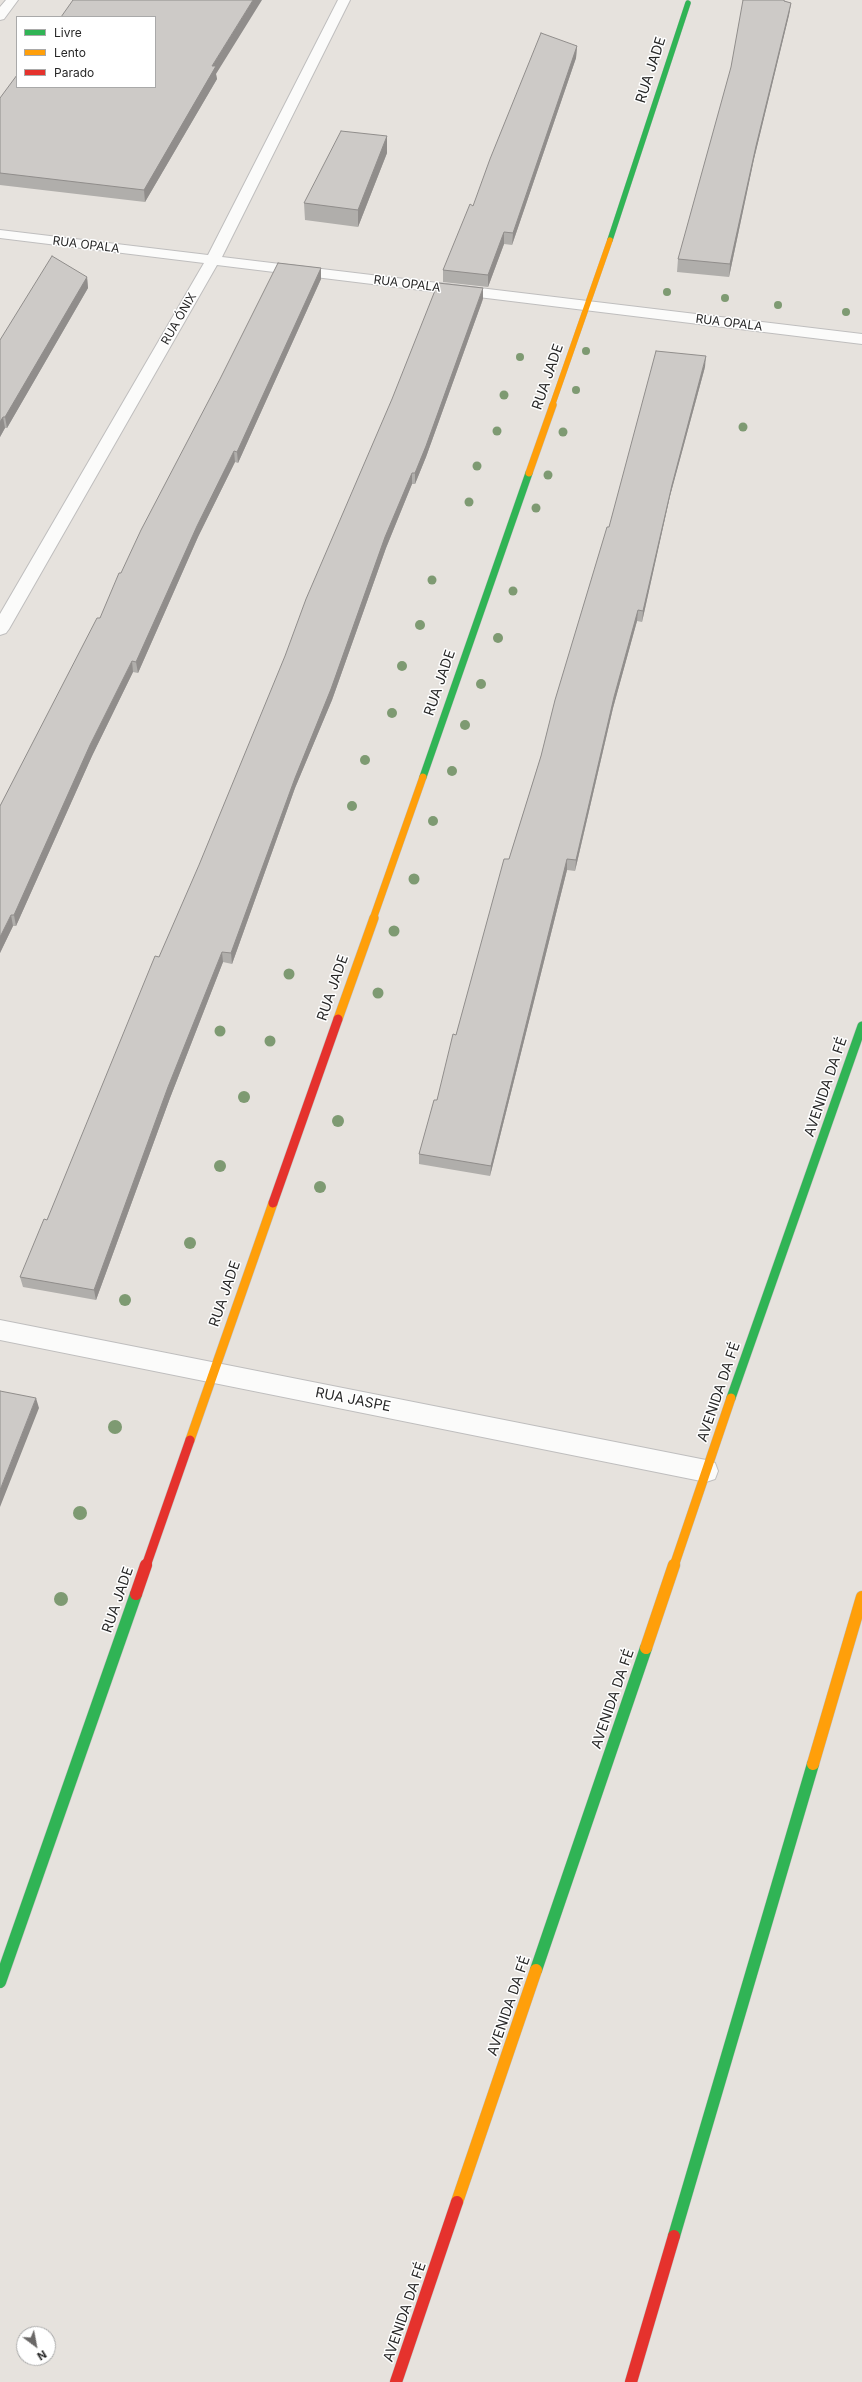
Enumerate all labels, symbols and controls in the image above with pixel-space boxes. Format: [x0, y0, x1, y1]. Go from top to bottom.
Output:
legend [16, 16, 156, 88]
text: Livre [54, 25, 82, 40]
street label: RUA JADE [632, 35, 670, 105]
text: Lento [54, 45, 86, 60]
text: Parado [54, 65, 94, 80]
street label: RUA OPALA [52, 234, 120, 256]
street label: RUA OPALA [373, 273, 441, 295]
street label: RUA ÓNIX [158, 290, 200, 348]
street label: RUA OPALA [695, 312, 763, 334]
street label: RUA JADE [529, 342, 567, 412]
street label: RUA JADE [421, 648, 459, 718]
street label: RUA JADE [314, 953, 352, 1023]
street label: AVENIDA DA FÉ [801, 1035, 851, 1139]
street label: RUA JADE [206, 1259, 244, 1329]
street label: AVENIDA DA FÉ [694, 1340, 744, 1444]
street label: RUA JASPE [314, 1384, 392, 1416]
street label: RUA JADE [99, 1565, 137, 1635]
street label: AVENIDA DA FÉ [588, 1647, 638, 1751]
street label: AVENIDA DA FÉ [484, 1954, 534, 2058]
street label: AVENIDA DA FÉ [380, 2260, 430, 2364]
north arrow [16, 2326, 56, 2366]
text: N [35, 2347, 49, 2363]

